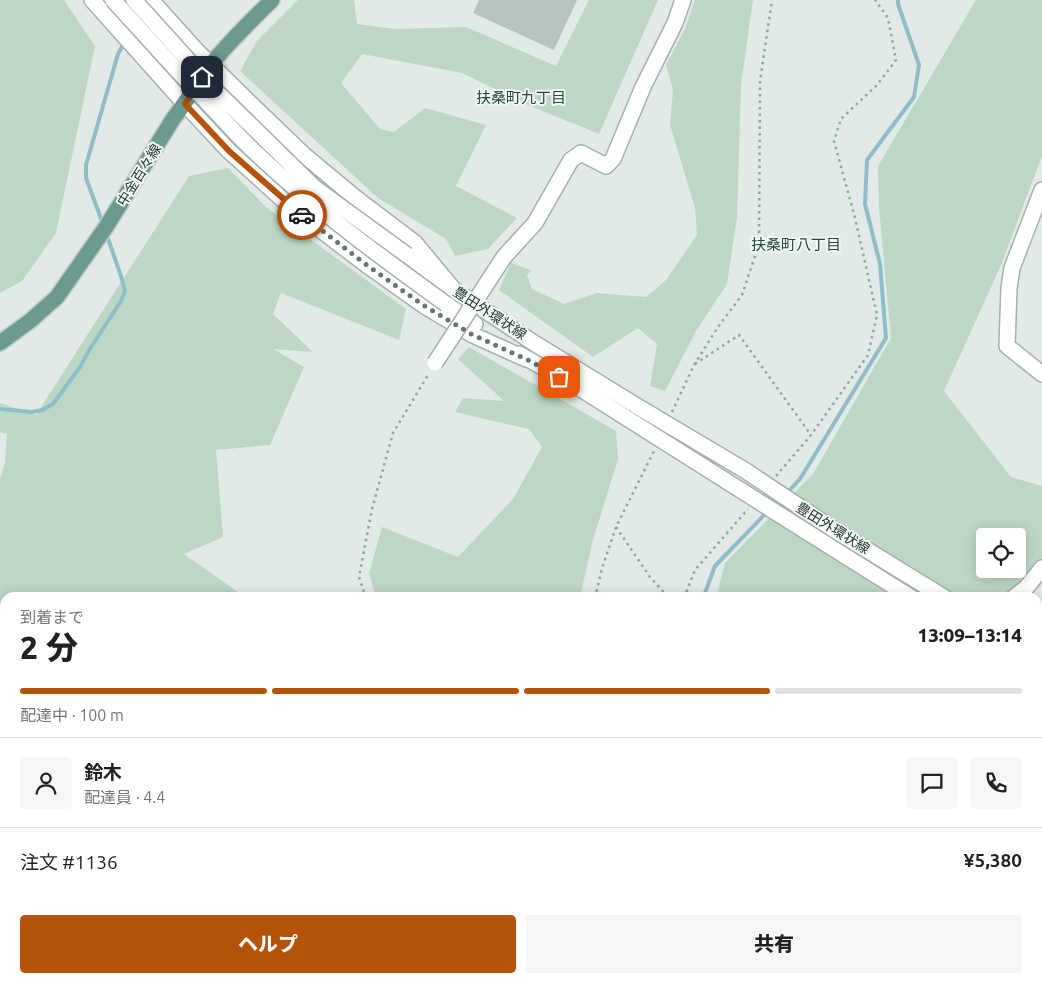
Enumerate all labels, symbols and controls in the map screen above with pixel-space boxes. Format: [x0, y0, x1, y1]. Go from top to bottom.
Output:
pin [181, 56, 223, 98]
icon: home [188, 63, 216, 91]
district label: 扶桑町九丁目 [476, 89, 566, 106]
street label: 中金百々線 [114, 141, 164, 209]
courier [277, 190, 327, 240]
icon: car [288, 201, 316, 229]
district label: 扶桑町八丁目 [751, 236, 841, 253]
street label: 豊田外環状線 [450, 283, 530, 343]
pin [538, 356, 580, 398]
icon: bag [545, 363, 573, 391]
street label: 豊田外環状線 [793, 499, 873, 557]
map controls [976, 528, 1026, 578]
button: locate [976, 528, 1026, 578]
text: 到着まで [20, 608, 84, 626]
text: 13:09–13:14 [917, 624, 1022, 646]
text: 2 分 [20, 629, 78, 665]
text: 配達中 · 100 m [20, 706, 124, 724]
button: person [20, 757, 72, 809]
button: chat [906, 757, 958, 809]
button: phone [970, 757, 1022, 809]
text: 鈴木 [84, 761, 122, 783]
text: 配達員 · 4.4 [84, 788, 165, 806]
text: ¥5,380 [964, 849, 1022, 871]
text: 注文 #1136 [20, 851, 118, 873]
button: ヘルプ [20, 915, 516, 973]
button: 共有 [526, 915, 1022, 973]

